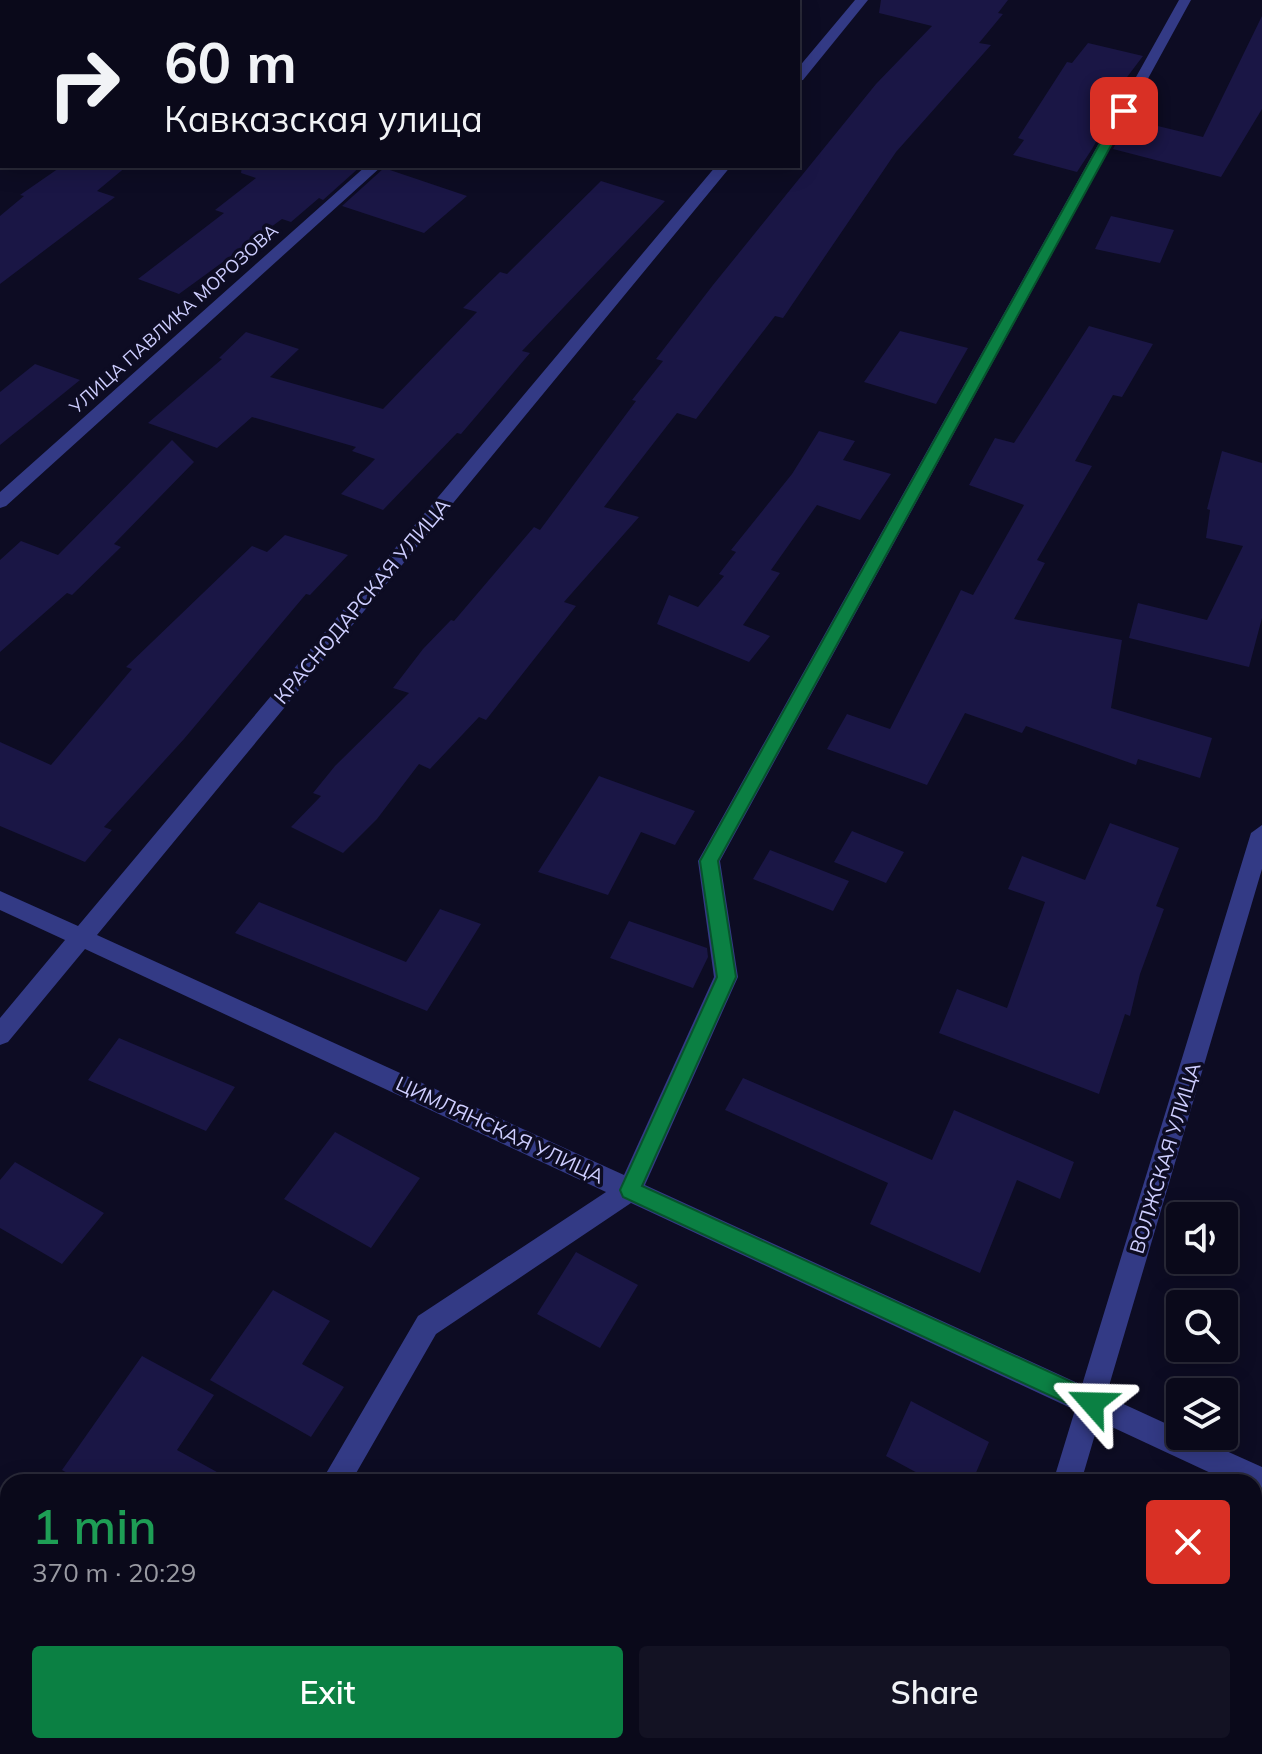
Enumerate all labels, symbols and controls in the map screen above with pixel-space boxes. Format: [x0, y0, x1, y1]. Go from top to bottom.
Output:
text: 60 m [164, 27, 297, 97]
icon: right [32, 32, 136, 136]
pin [1090, 77, 1158, 145]
icon: arrive [1102, 89, 1146, 133]
text: Кавказская улица [164, 96, 483, 141]
street label: УЛИЦА ПАВЛИКА МОРОЗОВА [64, 219, 283, 419]
street label: КРАСНОДАРСКАЯ УЛИЦА [268, 493, 455, 709]
street label: ВОЛЖСКАЯ УЛИЦА [1124, 1059, 1206, 1256]
street label: ЦИМЛЯНСКАЯ УЛИЦА [392, 1070, 609, 1189]
map controls [1166, 1202, 1238, 1450]
button: sound [1166, 1202, 1238, 1274]
button: search [1166, 1290, 1238, 1362]
position arrow [1050, 1361, 1134, 1445]
button: layers [1166, 1378, 1238, 1450]
text: 1 min [32, 1496, 157, 1556]
button: close [1146, 1500, 1230, 1584]
text: 370 m · 20:29 [32, 1556, 196, 1589]
button: Exit [32, 1646, 623, 1738]
button: Share [639, 1646, 1230, 1738]

